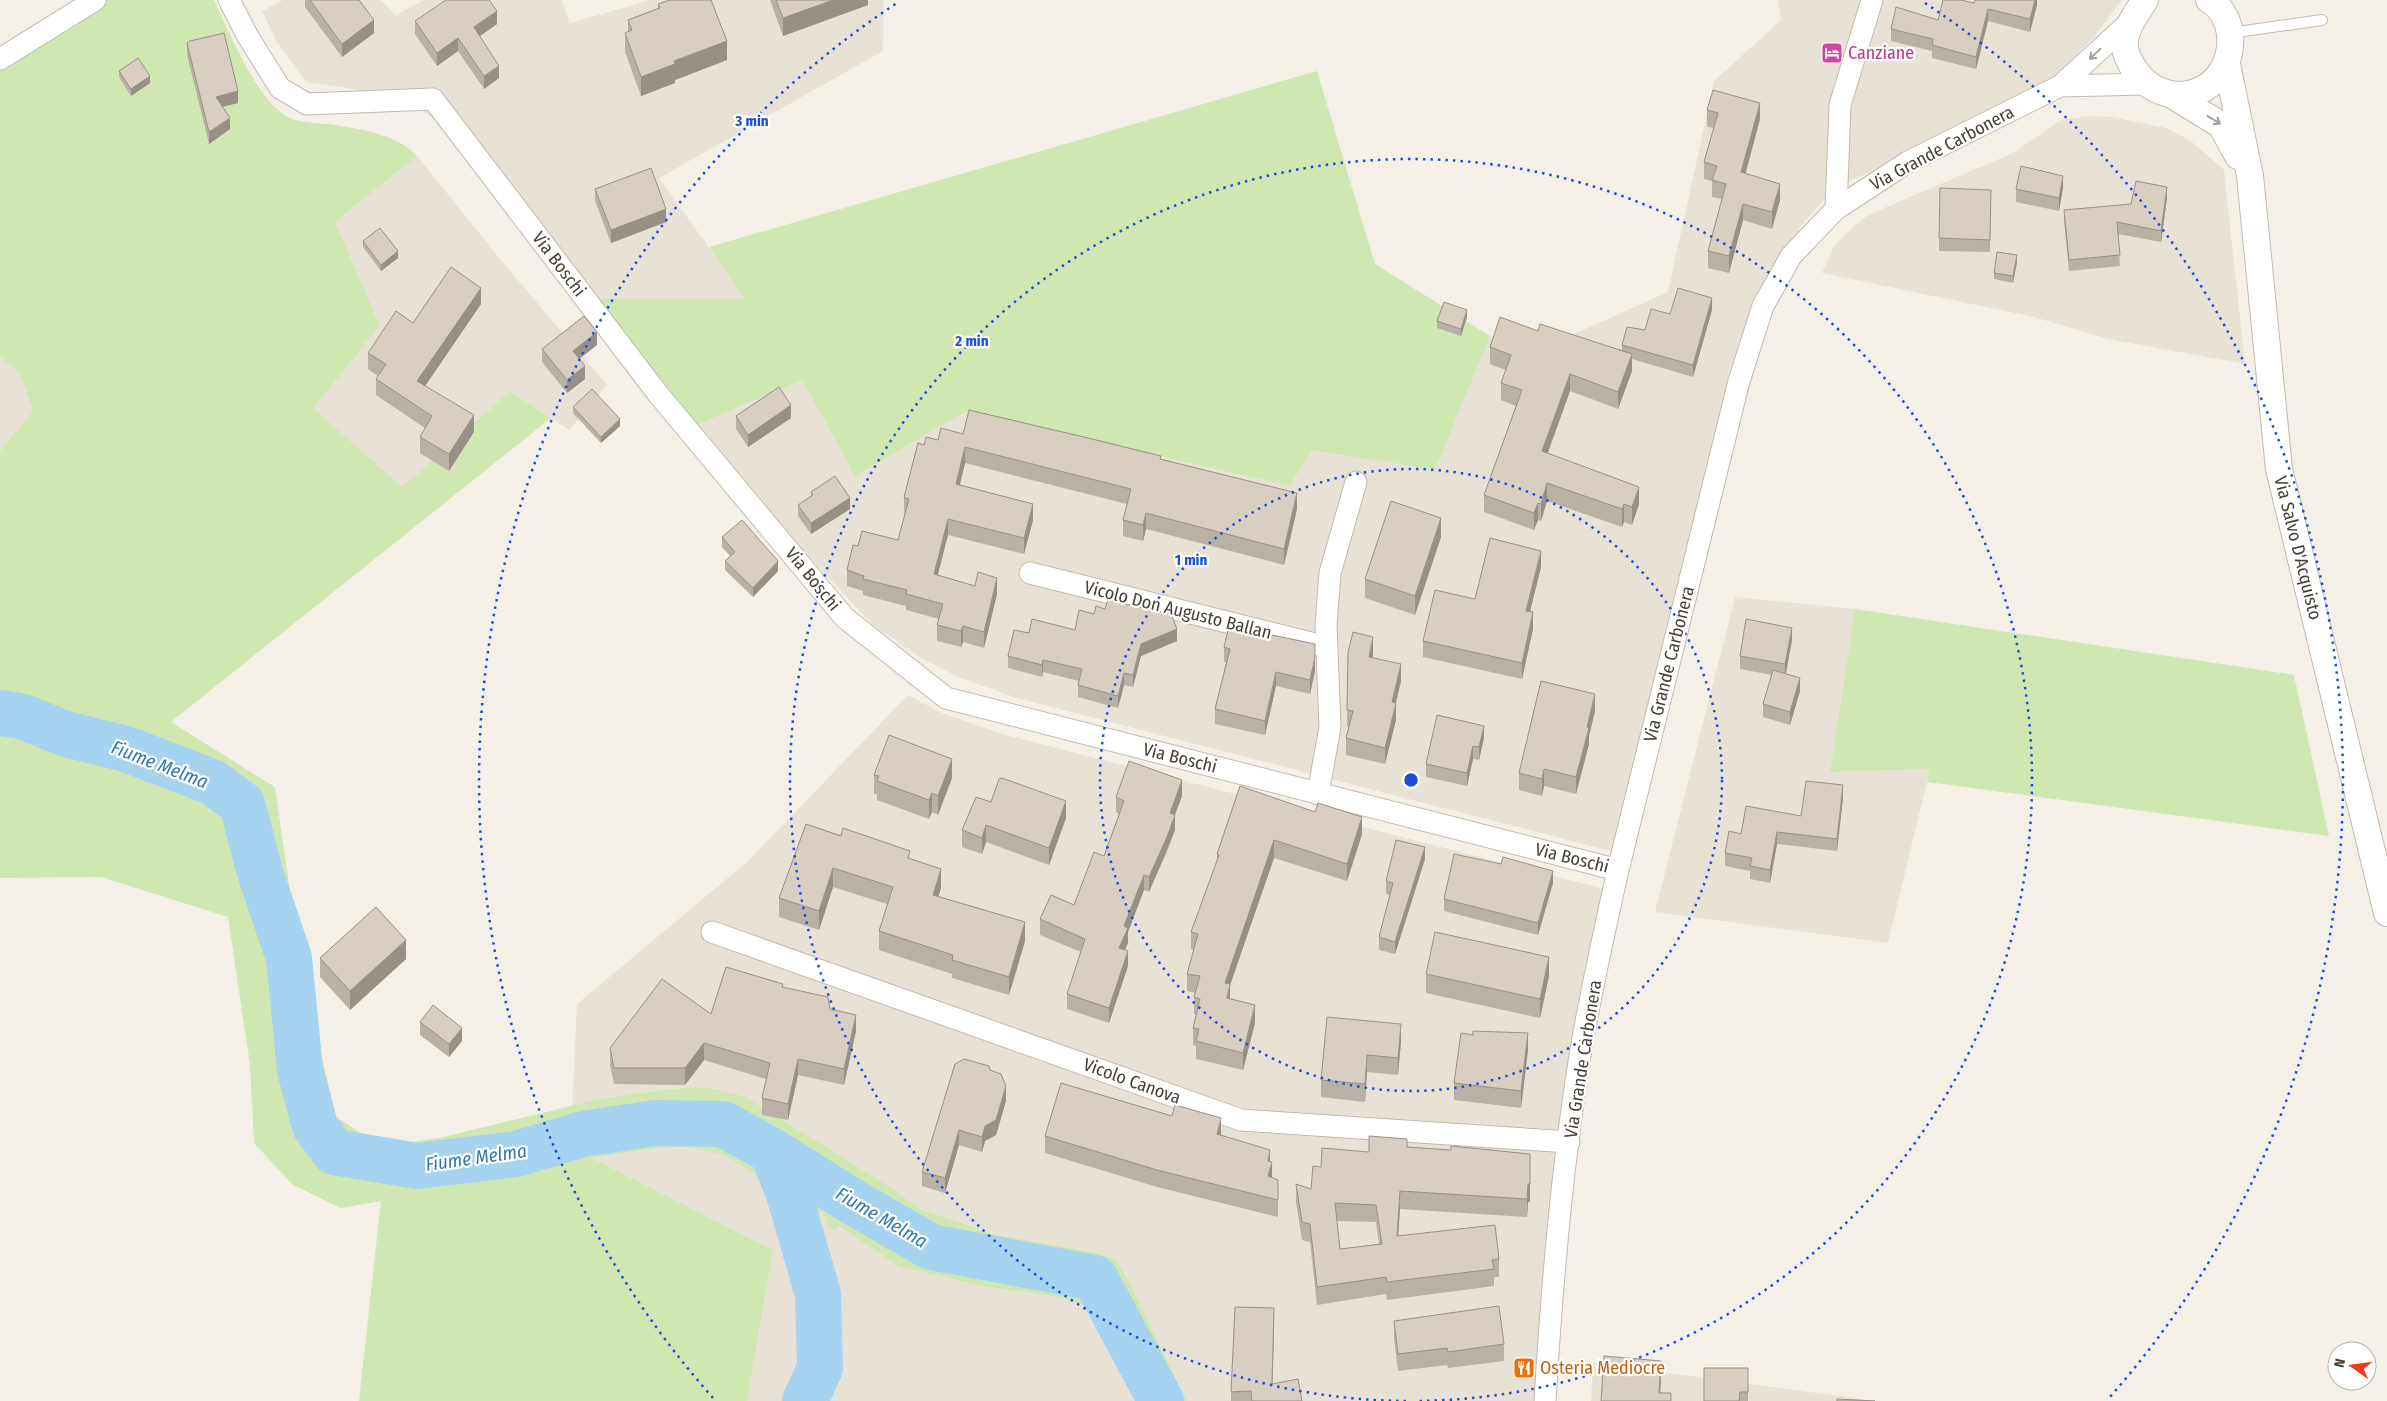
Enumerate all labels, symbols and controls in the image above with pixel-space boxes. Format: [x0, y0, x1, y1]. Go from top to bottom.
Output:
hotel icon: Canziane [1820, 41, 1844, 65]
place label: Canziane [1848, 42, 1914, 64]
one-way arrow [2089, 48, 2102, 60]
street label: Via Grande Carbonera [1866, 101, 2018, 195]
text: 3 min [734, 112, 769, 130]
one-way arrow [2206, 116, 2220, 126]
street label: Via Boschi [528, 227, 590, 301]
text: 2 min [954, 332, 989, 350]
street label: Via Salvo D'Acquisto [2270, 474, 2326, 622]
street label: Via Boschi [781, 543, 845, 615]
text: 1 min [1175, 551, 1207, 569]
street label: Vicolo Don Augusto Ballan [1082, 576, 1274, 644]
street label: Via Grande Carbonera [1639, 584, 1699, 744]
water label: Fiume Melma [108, 735, 212, 793]
street label: Via Boschi [1141, 738, 1219, 778]
centre of rings [1402, 771, 1420, 789]
street label: Via Boschi [1533, 838, 1611, 878]
street label: Via Grande Carbonera [1560, 978, 1606, 1140]
street label: Vicolo Canova [1080, 1053, 1184, 1109]
water label: Fiume Melma [424, 1139, 528, 1176]
water label: Fiume Melma [832, 1182, 932, 1253]
north arrow [2327, 1341, 2377, 1391]
restaurant icon: Osteria Mediocre [1512, 1356, 1536, 1380]
place label: Osteria Mediocre [1540, 1357, 1665, 1379]
text: N [2331, 1357, 2349, 1369]

